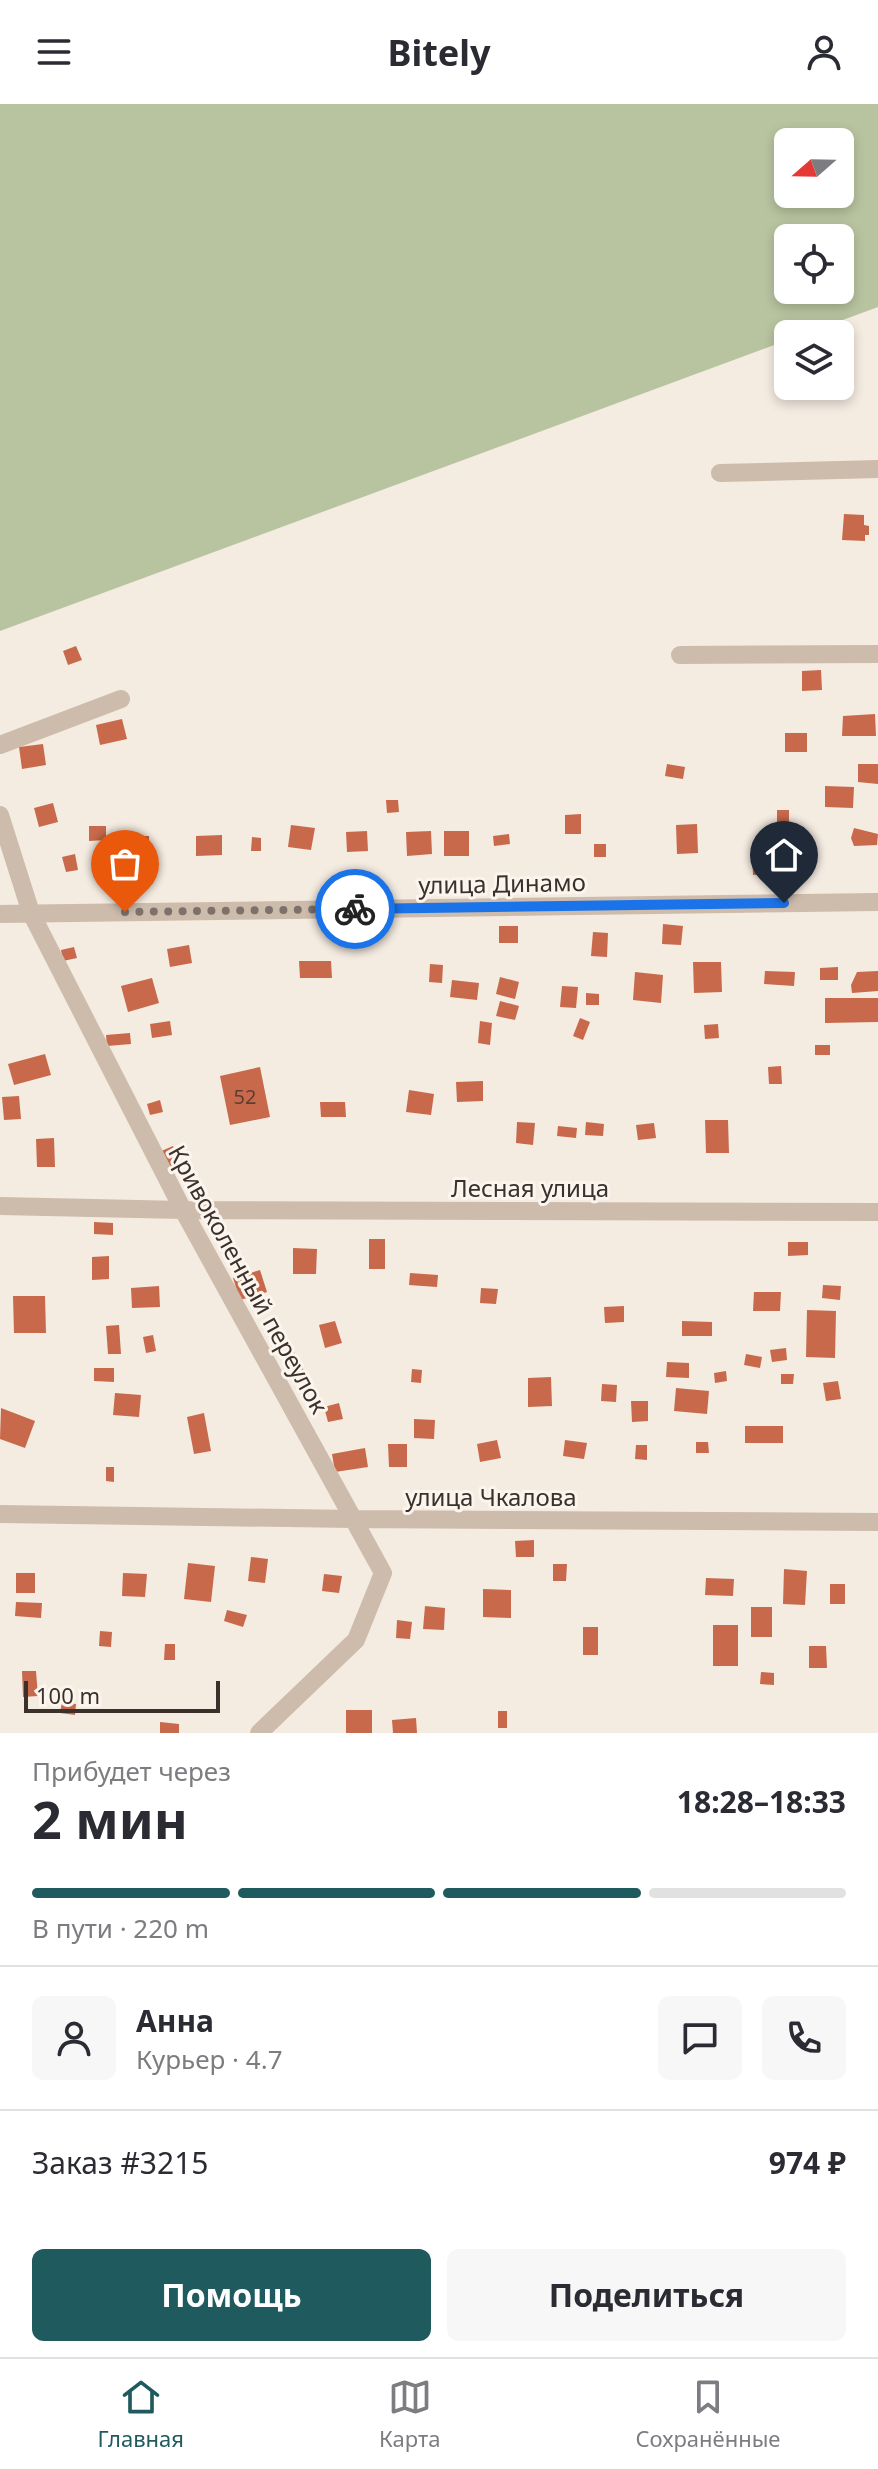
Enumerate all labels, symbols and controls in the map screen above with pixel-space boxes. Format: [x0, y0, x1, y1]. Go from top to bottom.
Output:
text: Bitely [387, 28, 491, 77]
icon: menu [32, 30, 76, 74]
icon: person [802, 30, 846, 74]
north arrow [774, 128, 854, 208]
map controls [774, 128, 854, 400]
button: locate [774, 224, 854, 304]
button: layers [774, 320, 854, 400]
pin [750, 821, 818, 903]
pin [91, 830, 159, 912]
icon: home [762, 833, 806, 877]
icon: bag [103, 842, 147, 886]
street label: улица Динамо [418, 865, 586, 901]
courier [315, 869, 395, 949]
icon: bike [333, 887, 377, 931]
house number: 52 [234, 1083, 256, 1110]
street label: Кривоколенный переулок [161, 1139, 337, 1419]
street label: Лесная улица [451, 1171, 609, 1204]
street label: улица Чкалова [405, 1480, 577, 1513]
scale bar [24, 1677, 220, 1713]
text: 100 m [36, 1680, 100, 1710]
text: Прибудет через [32, 1753, 231, 1789]
text: 18:28–18:33 [677, 1781, 846, 1822]
text: 2 мин [32, 1783, 188, 1854]
text: В пути · 220 m [32, 1910, 209, 1946]
button: person [32, 1996, 116, 2080]
button: chat [658, 1996, 742, 2080]
button: phone [762, 1996, 846, 2080]
text: Анна [136, 2000, 214, 2041]
text: Курьер · 4.7 [136, 2041, 283, 2077]
text: Заказ #3215 [32, 2142, 208, 2183]
text: 974 ₽ [769, 2142, 846, 2183]
button: Помощь [32, 2249, 431, 2341]
button: Поделиться [447, 2249, 846, 2341]
tab: Главная [98, 2375, 184, 2453]
tab: Карта [379, 2375, 440, 2453]
tab: Сохранённые [635, 2375, 780, 2453]

